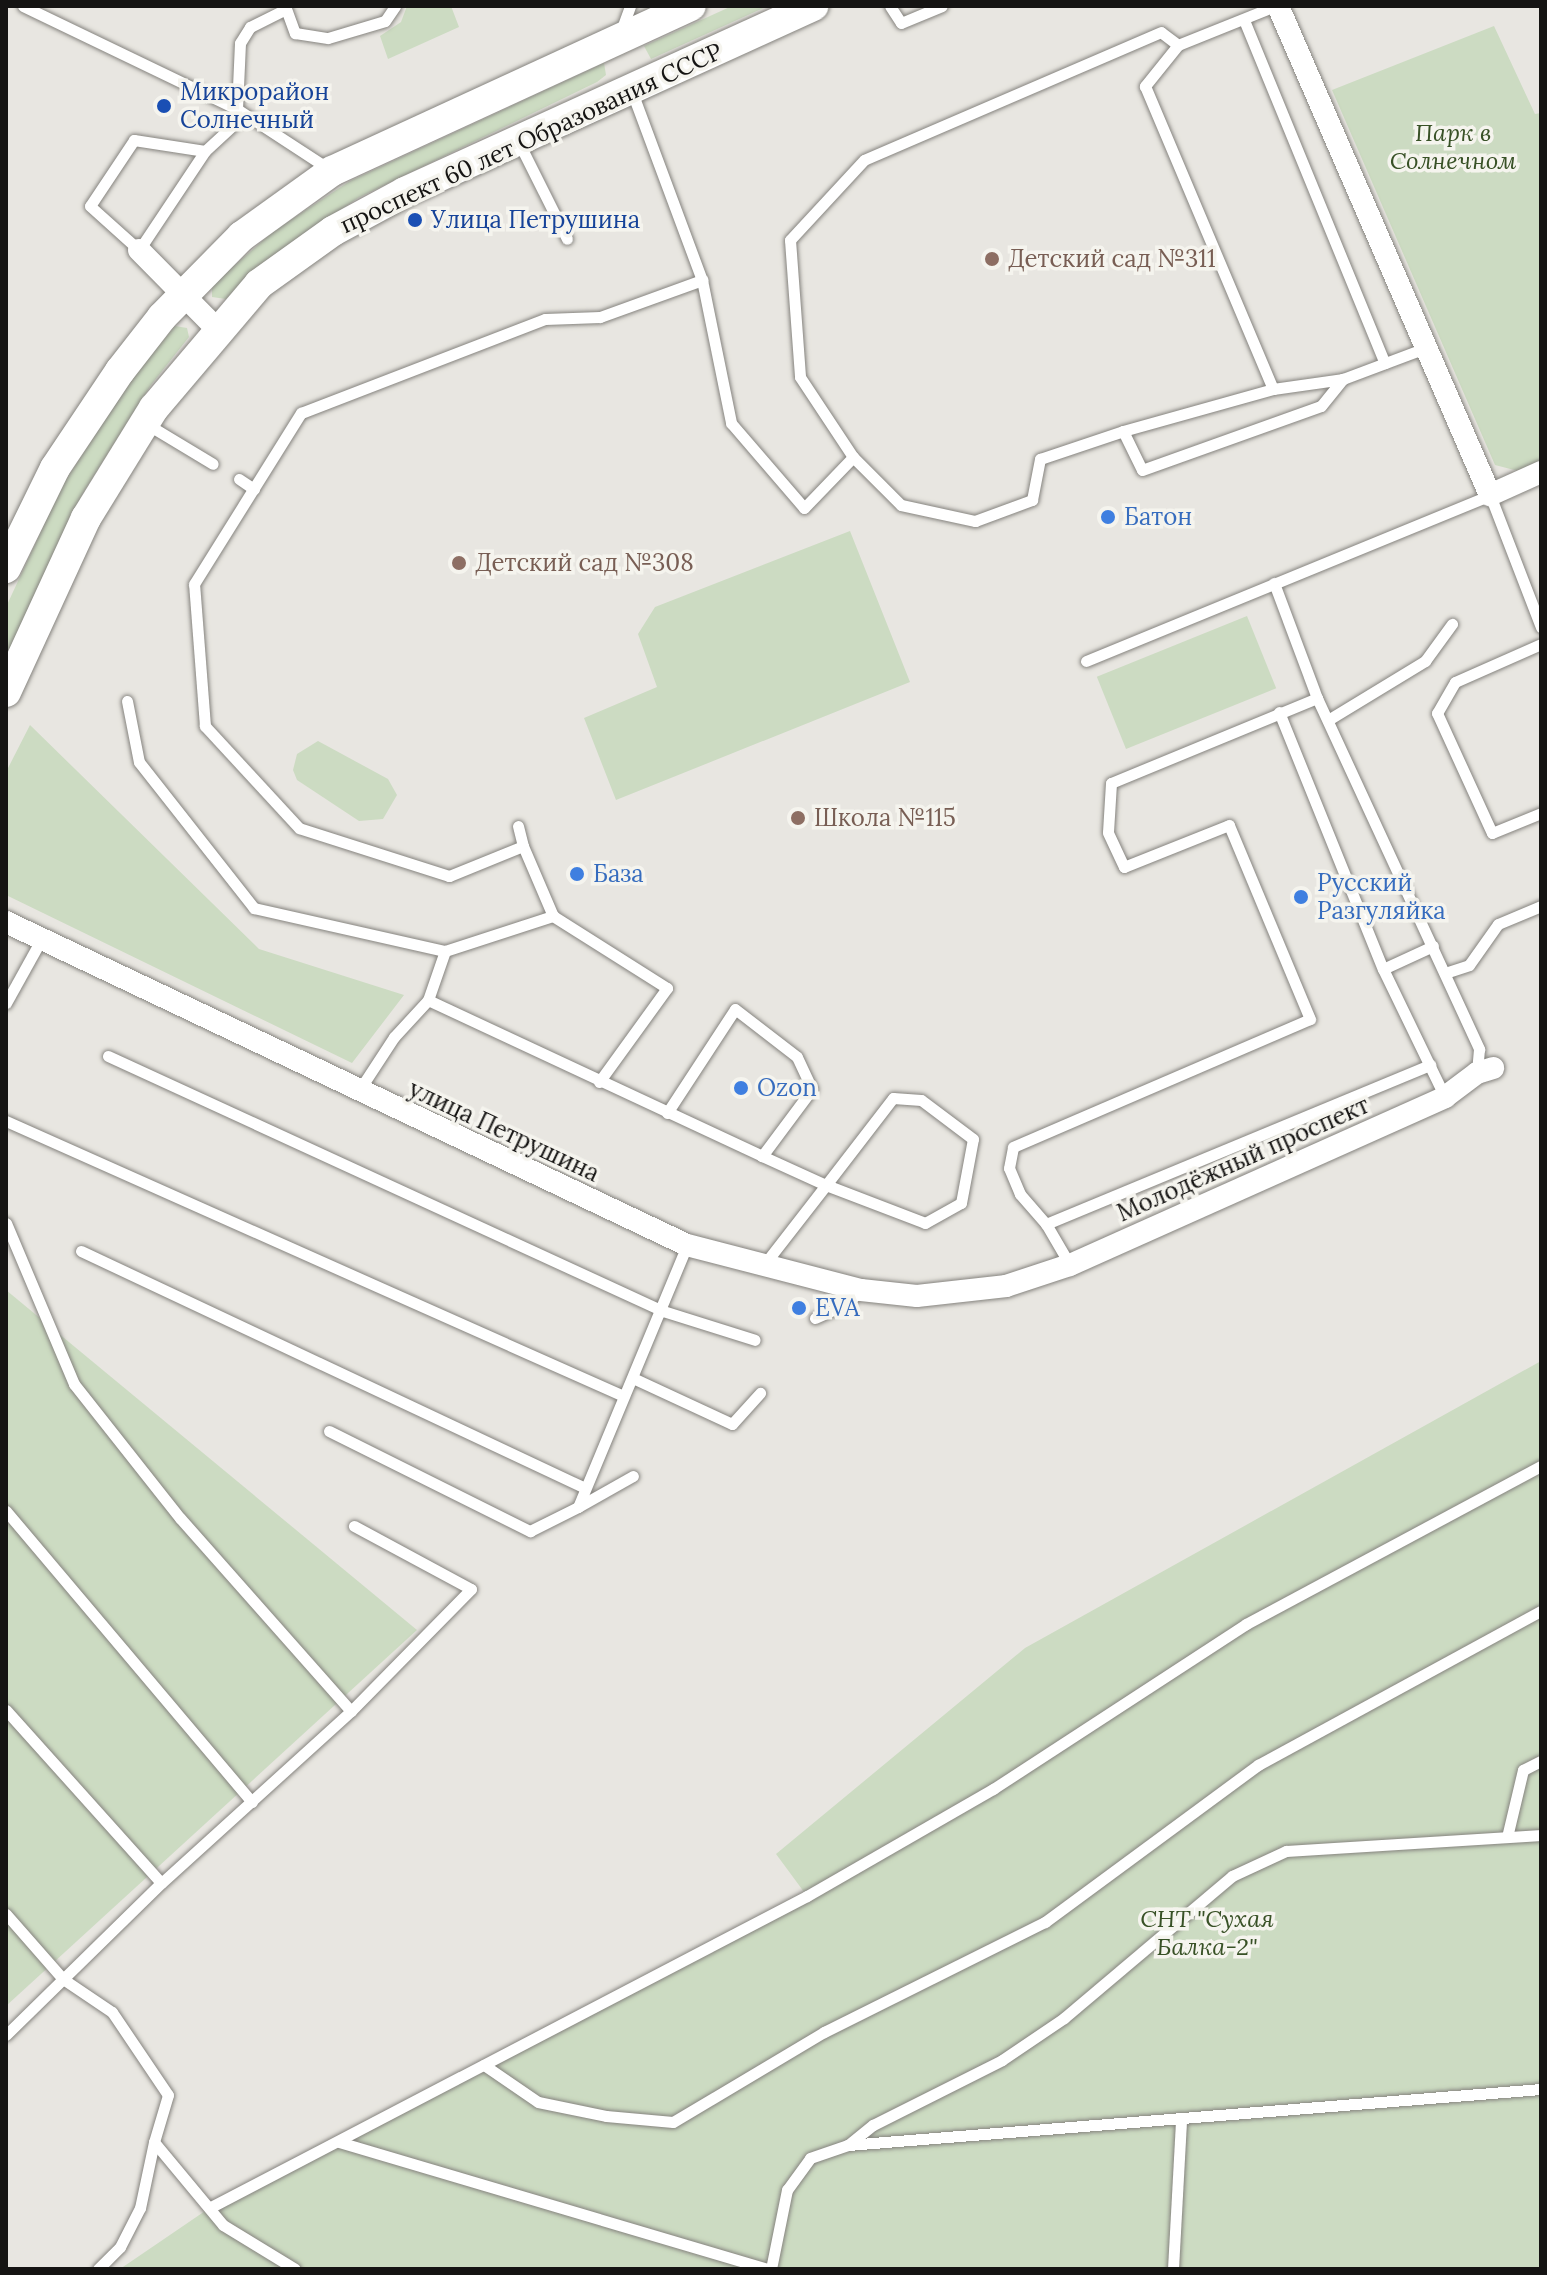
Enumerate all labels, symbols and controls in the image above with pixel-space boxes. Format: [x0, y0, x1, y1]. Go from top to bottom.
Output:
street label: проспект 60 лет Образования СССР [335, 37, 727, 239]
place label: Микрорайон Солнечный [180, 78, 329, 134]
marker: Микрорайон Солнечный [155, 97, 173, 115]
park label: Парк в Солнечном [1390, 119, 1516, 175]
place label: Улица Петрушина [431, 206, 640, 234]
marker: Улица Петрушина [406, 211, 424, 229]
place label: Детский сад №311 [1008, 245, 1216, 273]
marker: Детский сад №311 [983, 250, 1001, 268]
place label: Батон [1124, 503, 1192, 531]
marker: Батон [1099, 508, 1117, 526]
place label: Детский сад №308 [475, 549, 694, 577]
marker: Детский сад №308 [450, 554, 468, 572]
place label: Школа №115 [814, 804, 956, 832]
marker: Школа №115 [789, 809, 807, 827]
place label: База [593, 860, 644, 888]
marker: База [568, 865, 586, 883]
place label: Русский Разгуляйка [1317, 869, 1446, 925]
marker: Русский Разгуляйка [1292, 888, 1310, 906]
street label: улица Петрушина [404, 1074, 604, 1188]
place label: Ozon [757, 1074, 817, 1102]
marker: Ozon [732, 1079, 750, 1097]
street label: Молодёжный проспект [1113, 1090, 1373, 1228]
place label: EVA [815, 1294, 860, 1322]
marker: EVA [790, 1299, 808, 1317]
park label: СНТ "Сухая Балка-2" [1140, 1905, 1274, 1961]

